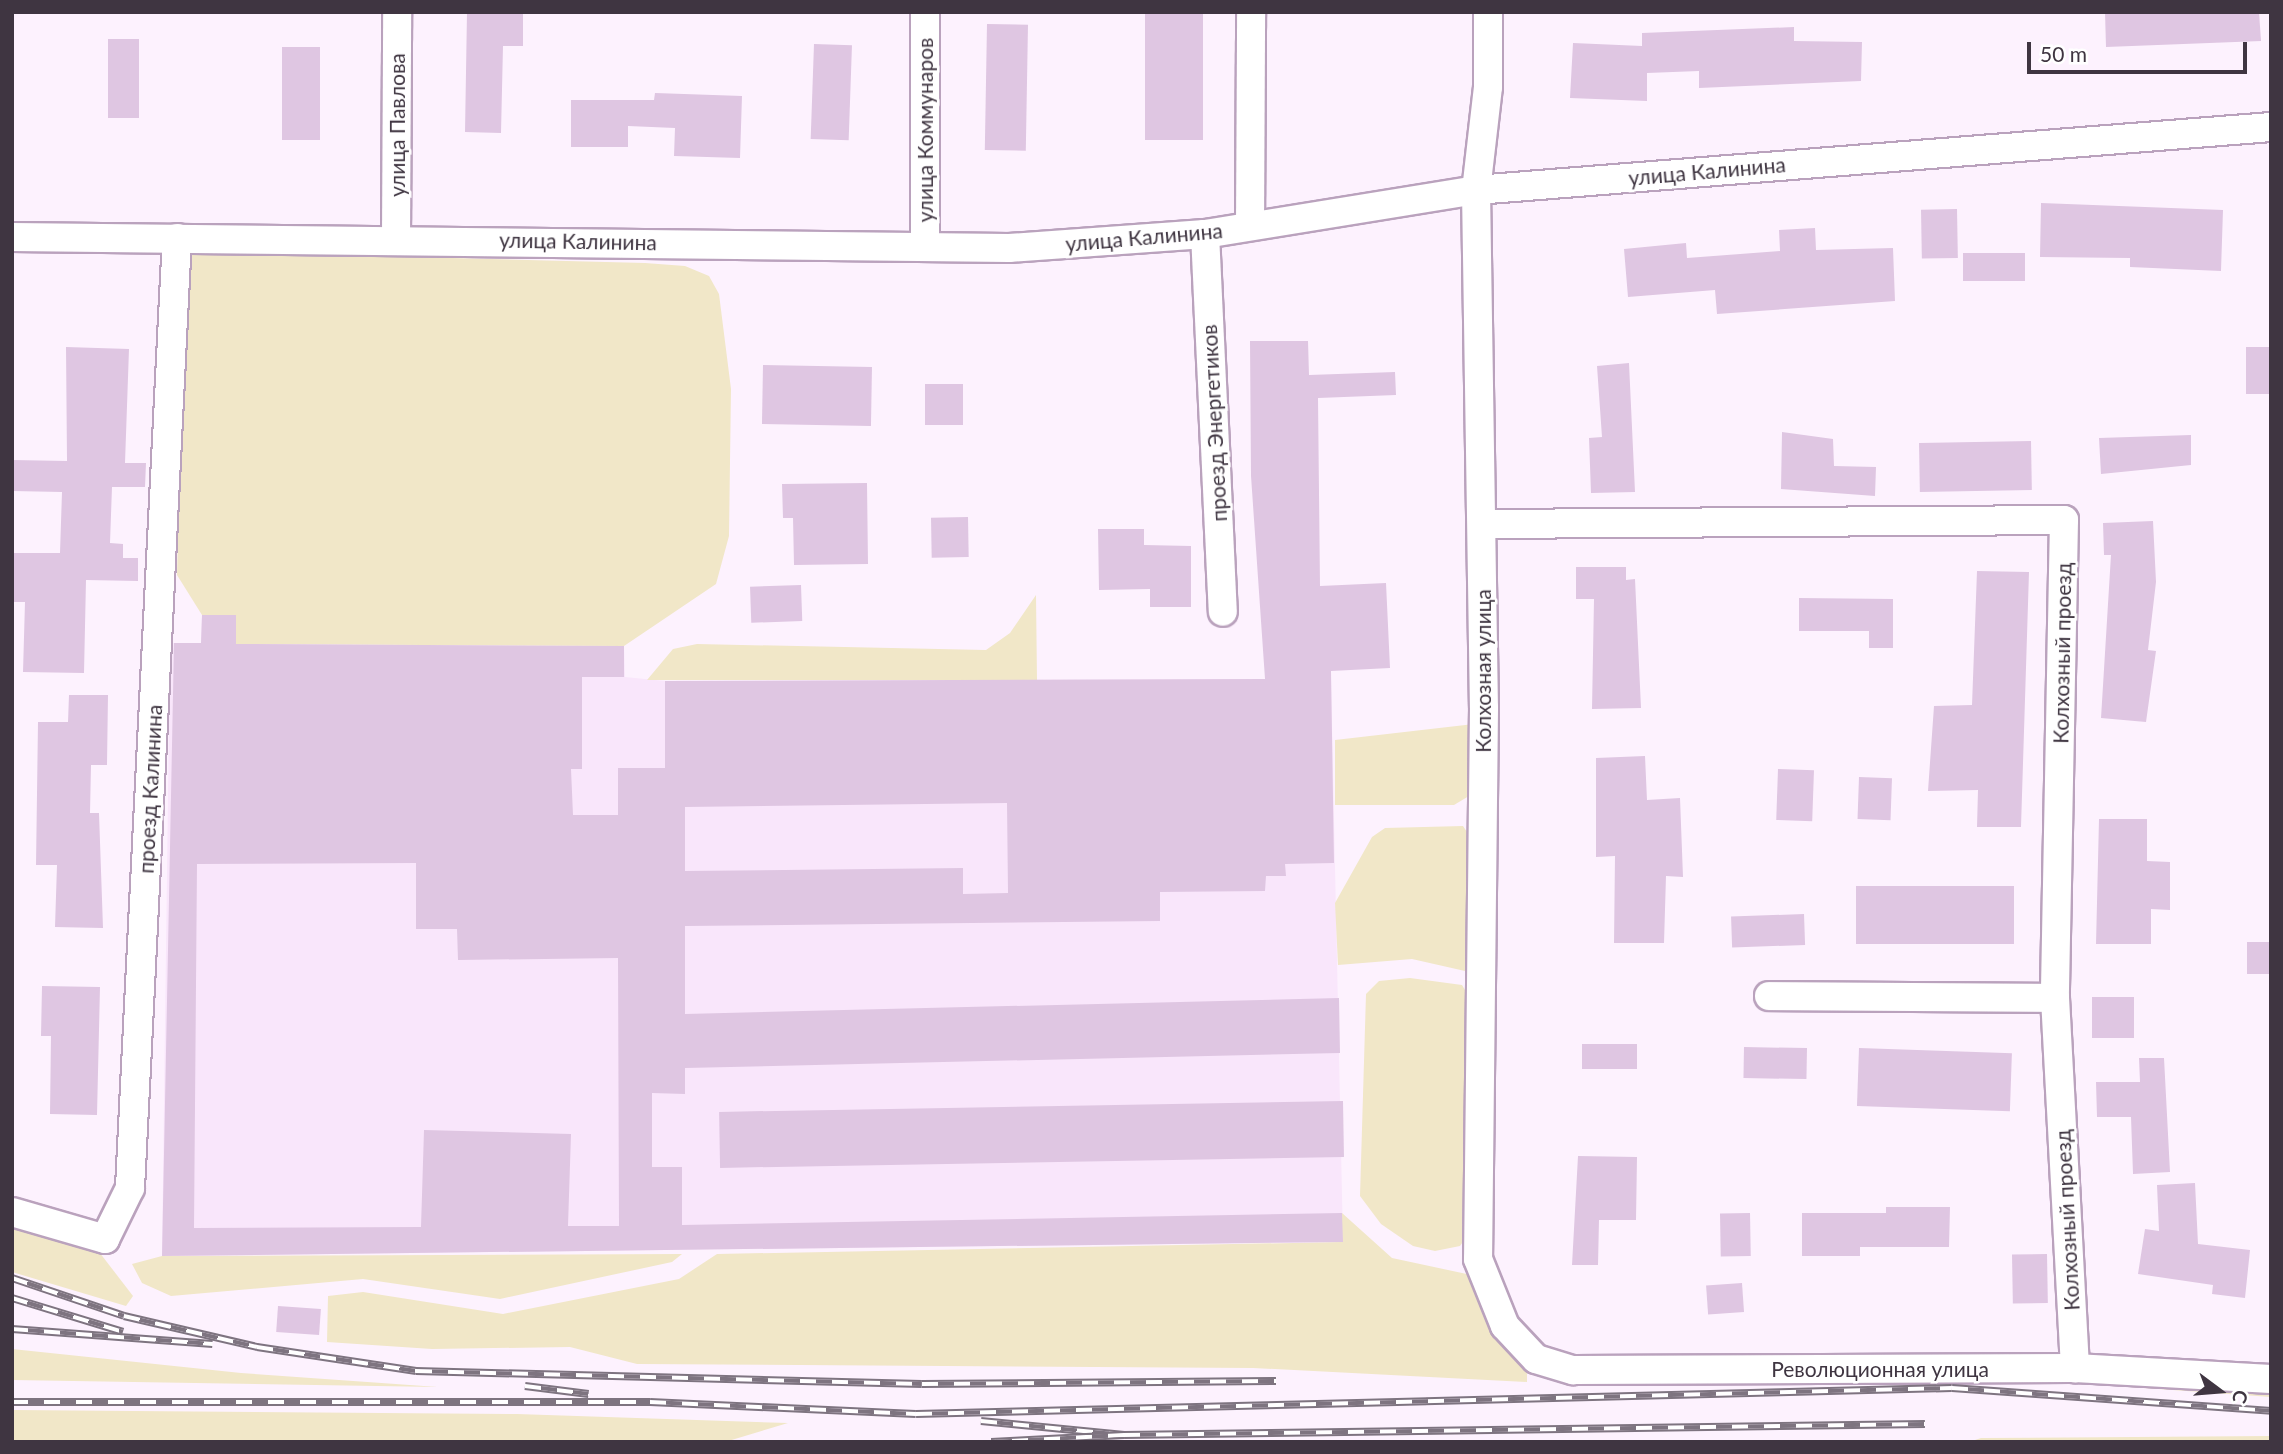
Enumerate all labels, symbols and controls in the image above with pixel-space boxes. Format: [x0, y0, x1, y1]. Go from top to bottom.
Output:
scale bar [2031, 28, 2252, 72]
street label: улица Коммунаров [912, 38, 938, 222]
text: 50 m [2040, 41, 2087, 66]
street label: улица Павлова [384, 53, 410, 197]
street label: улица Калинина [1627, 152, 1787, 190]
street label: улица Калинина [1064, 218, 1224, 256]
street label: улица Калинина [499, 227, 657, 255]
street label: проезд Энергетиков [1196, 324, 1232, 522]
street label: Колхозный проезд [2048, 562, 2076, 744]
street label: Колхозная улица [1470, 589, 1496, 753]
street label: проезд Калинина [133, 704, 167, 874]
street label: Колхозный проезд [2050, 1129, 2084, 1311]
street label: Революционная улица [1771, 1356, 1989, 1382]
north arrow [2185, 1356, 2255, 1426]
text: С [2228, 1388, 2253, 1406]

